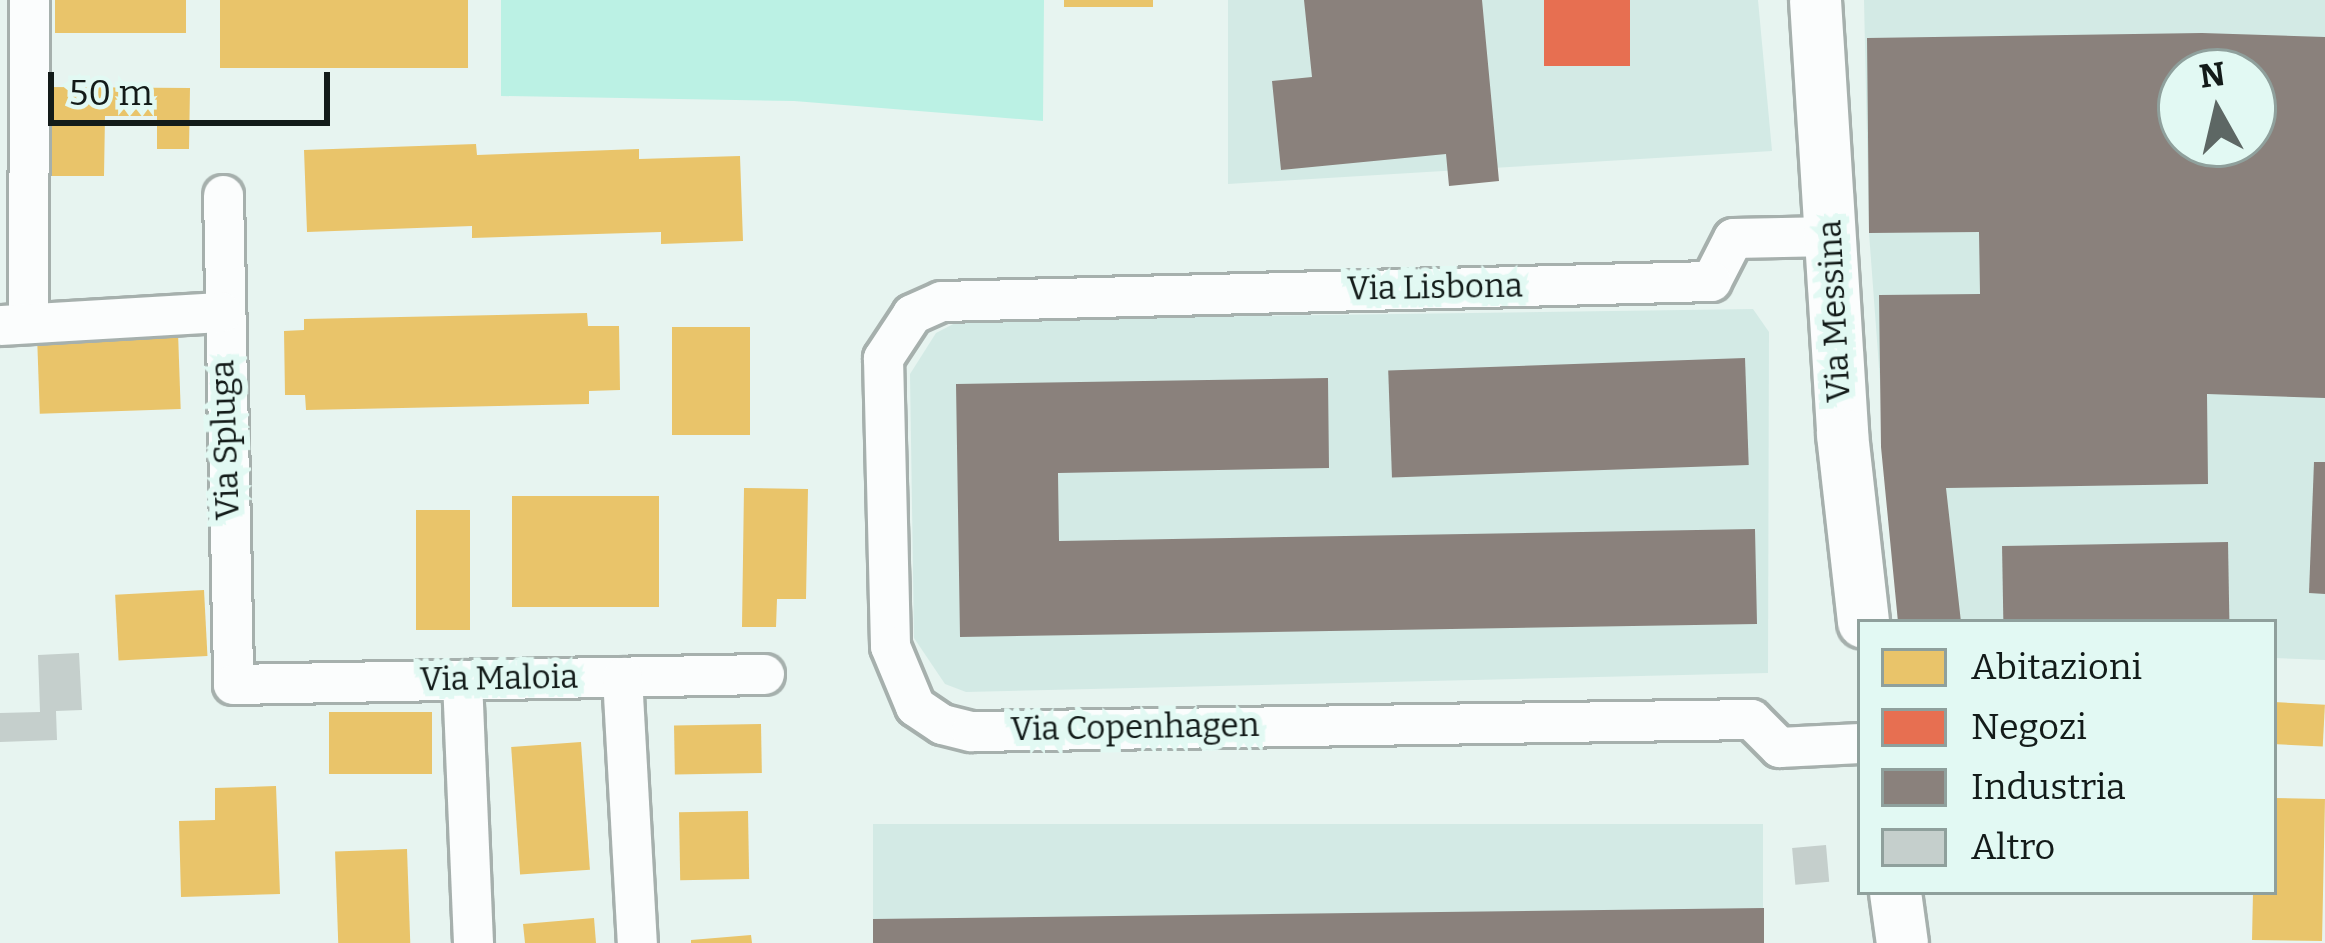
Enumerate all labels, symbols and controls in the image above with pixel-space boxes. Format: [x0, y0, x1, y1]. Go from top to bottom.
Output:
scale bar [54, 48, 336, 122]
north arrow [2157, 48, 2277, 168]
text: N [2197, 54, 2228, 97]
text: 50 m [69, 71, 153, 115]
street label: Via Messina [1810, 219, 1860, 403]
street label: Via Lisbona [1347, 267, 1523, 309]
street label: Via Spluga [203, 359, 249, 521]
legend [1857, 619, 2277, 895]
text: Abitazioni [1971, 645, 2142, 689]
street label: Via Maloia [420, 658, 578, 700]
text: Negozi [1971, 705, 2087, 749]
street label: Via Copenhagen [1010, 706, 1260, 750]
text: Industria [1971, 765, 2126, 809]
text: Altro [1971, 825, 2055, 869]

